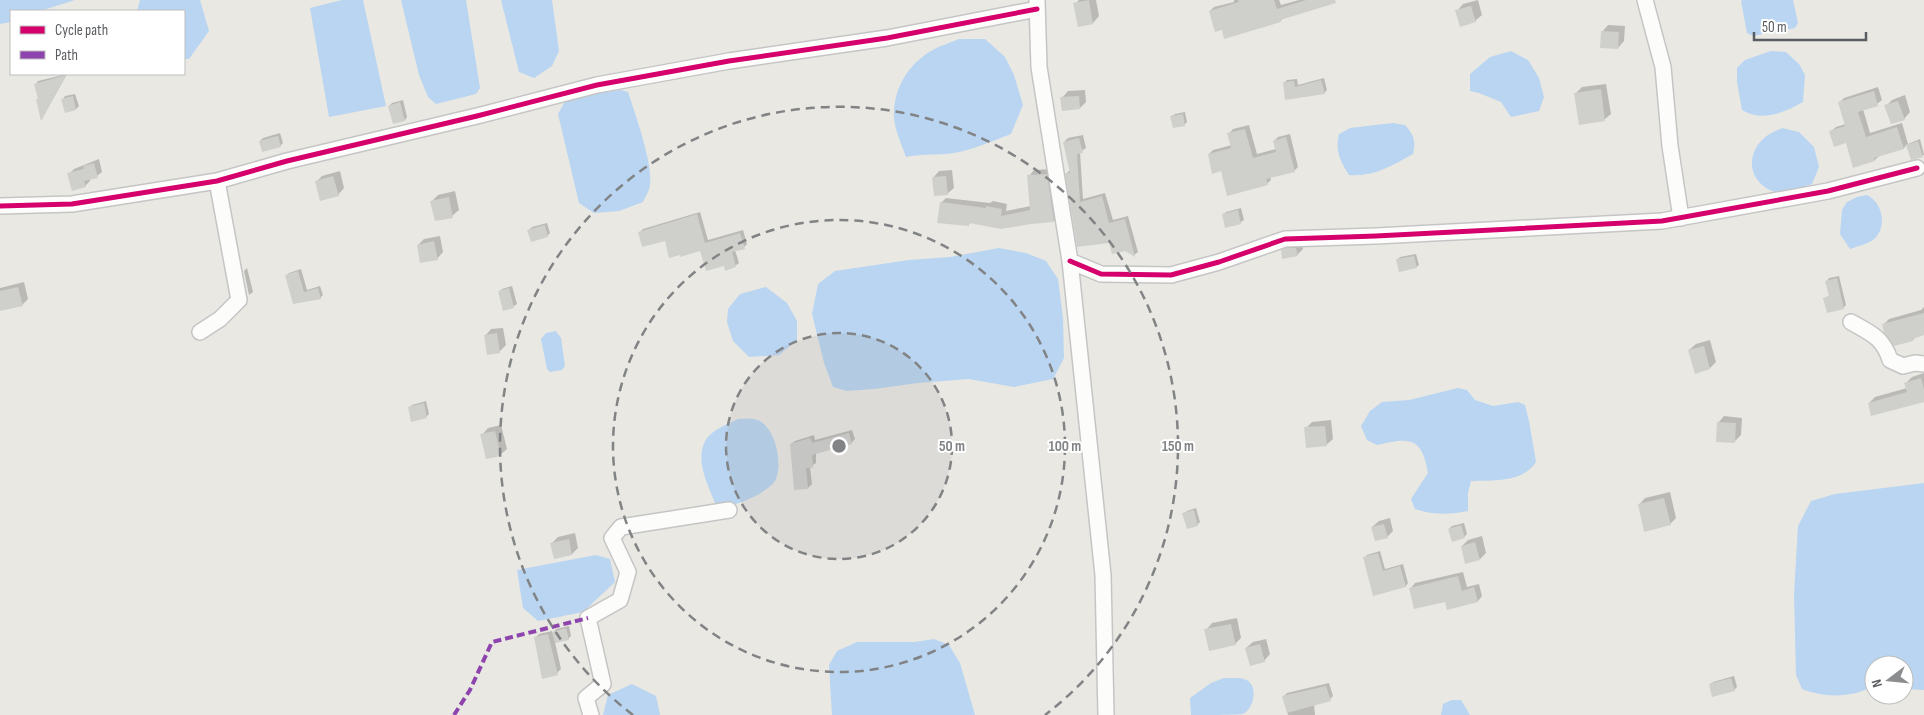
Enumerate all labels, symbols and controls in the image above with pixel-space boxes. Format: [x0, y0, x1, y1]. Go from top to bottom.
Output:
legend [10, 10, 185, 75]
scale bar [1754, 10, 1866, 42]
text: 50 m [1762, 18, 1787, 37]
text: Cycle path [55, 21, 108, 40]
text: Path [55, 46, 78, 65]
centre of rings [830, 437, 848, 455]
text: 50 m [939, 437, 965, 456]
text: 100 m [1049, 437, 1081, 456]
text: 150 m [1162, 437, 1194, 456]
north arrow [1864, 655, 1914, 705]
text: N [1868, 678, 1886, 689]

